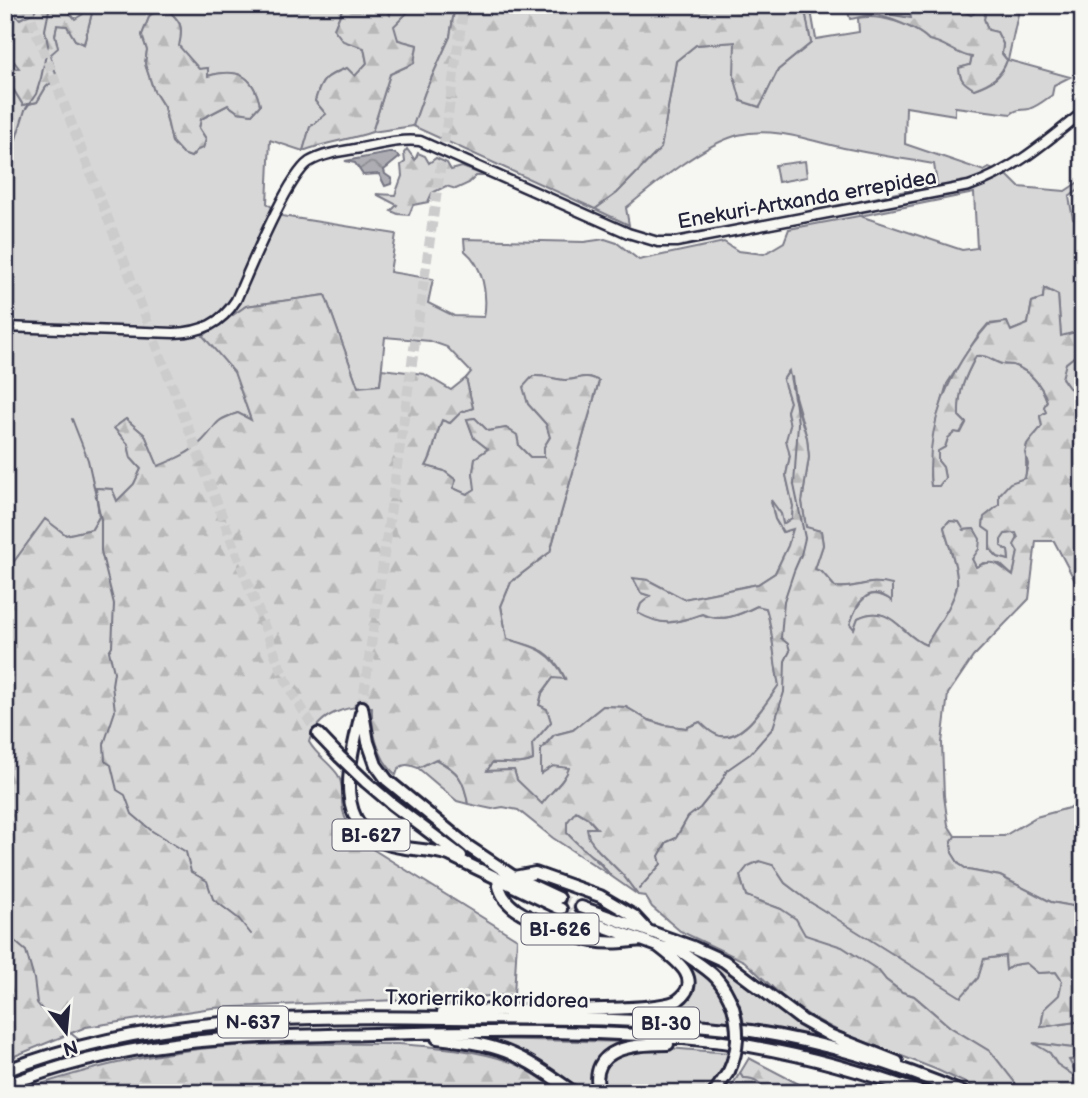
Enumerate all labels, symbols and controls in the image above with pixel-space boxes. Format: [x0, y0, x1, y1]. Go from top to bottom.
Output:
street label: Enekuri-Artxanda errepidea [676, 164, 939, 235]
road number: BI-627 [332, 820, 410, 850]
road number: BI-626 [522, 914, 598, 945]
street label: Txorierriko korridorea [385, 985, 589, 1014]
north arrow [32, 996, 102, 1066]
road number: N-637 [218, 1006, 288, 1038]
road number: BI-30 [633, 1007, 699, 1038]
text: N [60, 1034, 80, 1060]

